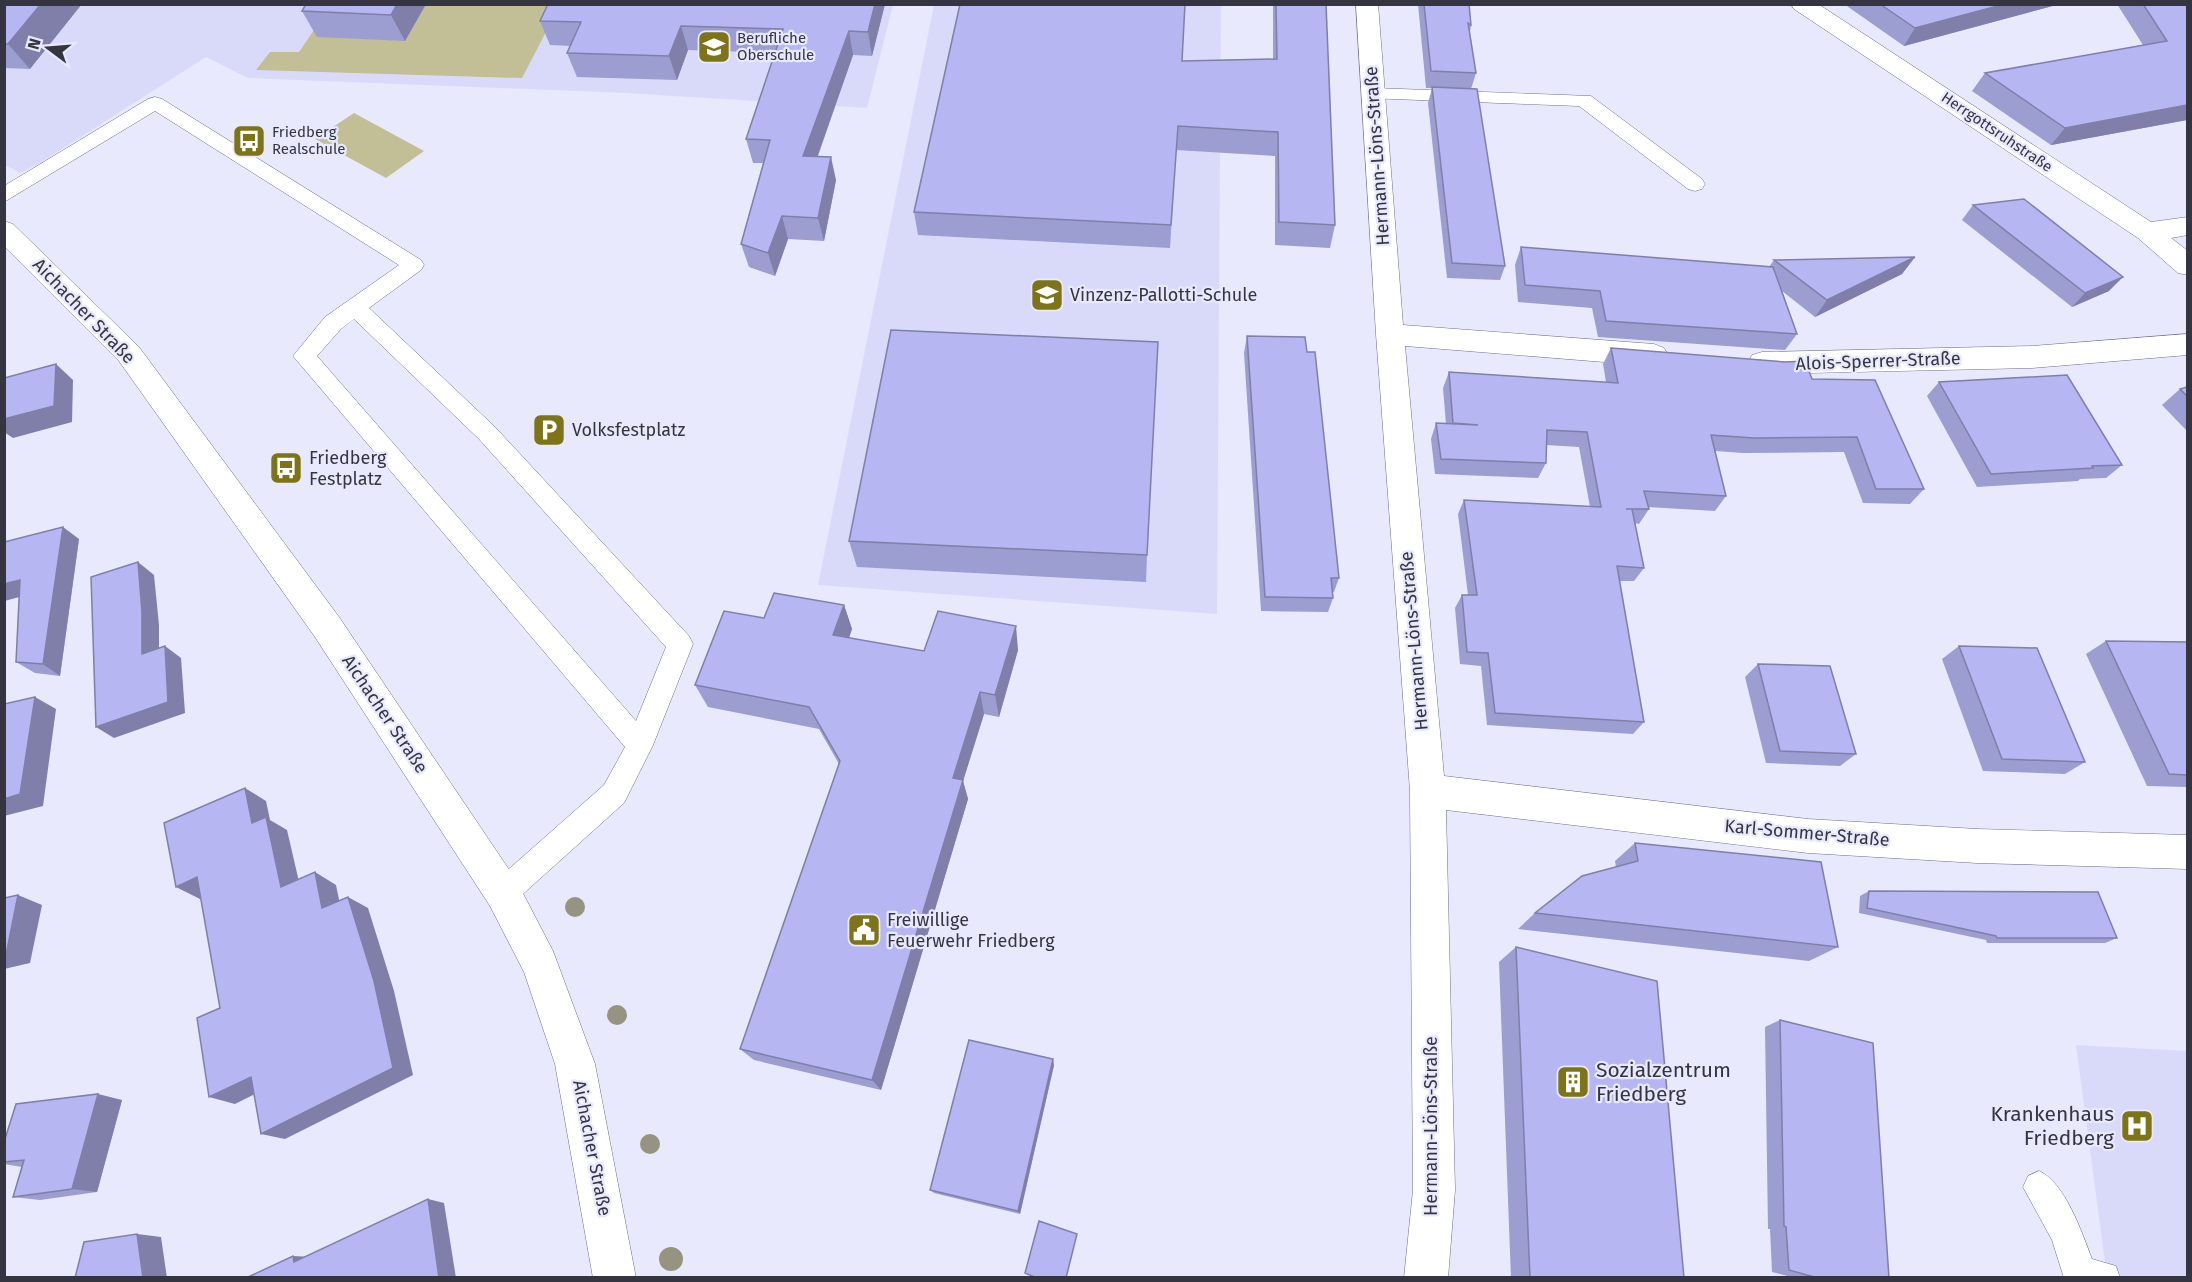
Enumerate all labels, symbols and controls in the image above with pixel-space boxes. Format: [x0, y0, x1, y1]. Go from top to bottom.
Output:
north arrow [18, 18, 78, 78]
school or university icon: Berufliche Oberschule [696, 29, 732, 65]
place label: Berufliche Oberschule [737, 29, 814, 64]
text: N [23, 36, 45, 52]
street label: Hermann-Löns-Straße [1360, 66, 1394, 246]
street label: Herrgottsruhstraße [1938, 88, 2056, 176]
bus stop icon: Friedberg Realschule [231, 123, 267, 159]
place label: Friedberg Realschule [272, 123, 345, 158]
street label: Aichacher Straße [28, 254, 140, 368]
school or university icon: Vinzenz-Pallotti-Schule [1029, 277, 1065, 313]
place label: Vinzenz-Pallotti-Schule [1070, 284, 1257, 306]
street label: Alois-Sperrer-Straße [1795, 347, 1961, 375]
parking icon: Volksfestplatz [531, 412, 567, 448]
place label: Volksfestplatz [572, 419, 686, 441]
place label: Friedberg Festplatz [309, 447, 387, 490]
bus stop icon: Friedberg Festplatz [268, 450, 304, 486]
street label: Hermann-Löns-Straße [1395, 550, 1433, 732]
street label: Aichacher Straße [337, 651, 433, 777]
street label: Karl-Sommer-Straße [1724, 815, 1890, 851]
place label: Freiwillige Feuerwehr Friedberg [887, 909, 1055, 952]
public building icon: Freiwillige Feuerwehr Friedberg [846, 912, 882, 948]
street label: Hermann-Löns-Straße [1420, 1036, 1442, 1216]
place label: Sozialzentrum Friedberg [1596, 1057, 1731, 1107]
building icon: Sozialzentrum Friedberg [1555, 1064, 1591, 1100]
street label: Aichacher Straße [568, 1078, 616, 1218]
place label: Krankenhaus Friedberg [1990, 1101, 2114, 1151]
hospital icon: Krankenhaus Friedberg [2119, 1108, 2155, 1144]

